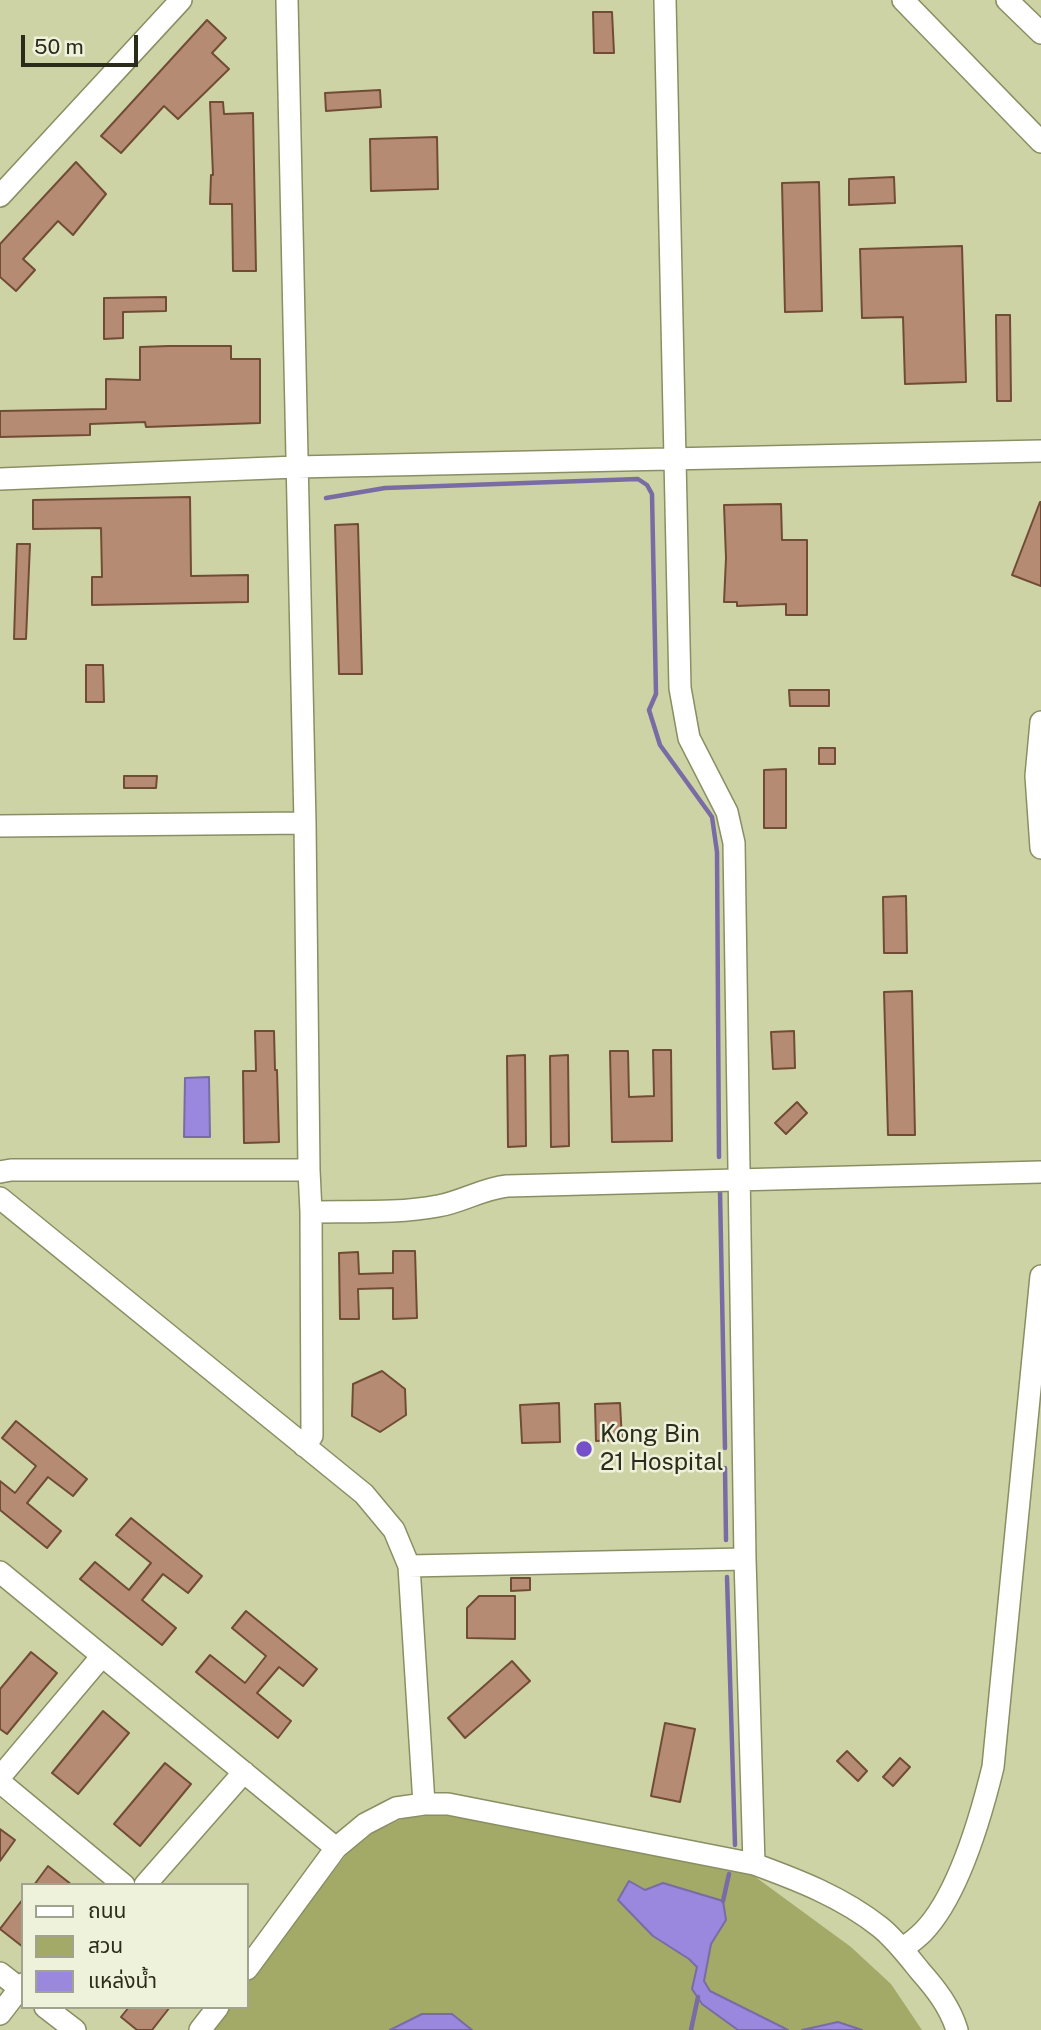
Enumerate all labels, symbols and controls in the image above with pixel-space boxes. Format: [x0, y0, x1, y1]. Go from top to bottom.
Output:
scale bar [24, 21, 142, 65]
text: 50 m [34, 34, 84, 59]
place label: Kong Bin 21 Hospital [600, 1421, 724, 1477]
marker: Kong Bin 21 Hospital [574, 1439, 594, 1459]
legend [21, 1883, 248, 2009]
text: ถนน [88, 1898, 126, 1923]
text: สวน [88, 1933, 123, 1958]
text: แหล่งน้ำ [88, 1968, 157, 1993]

